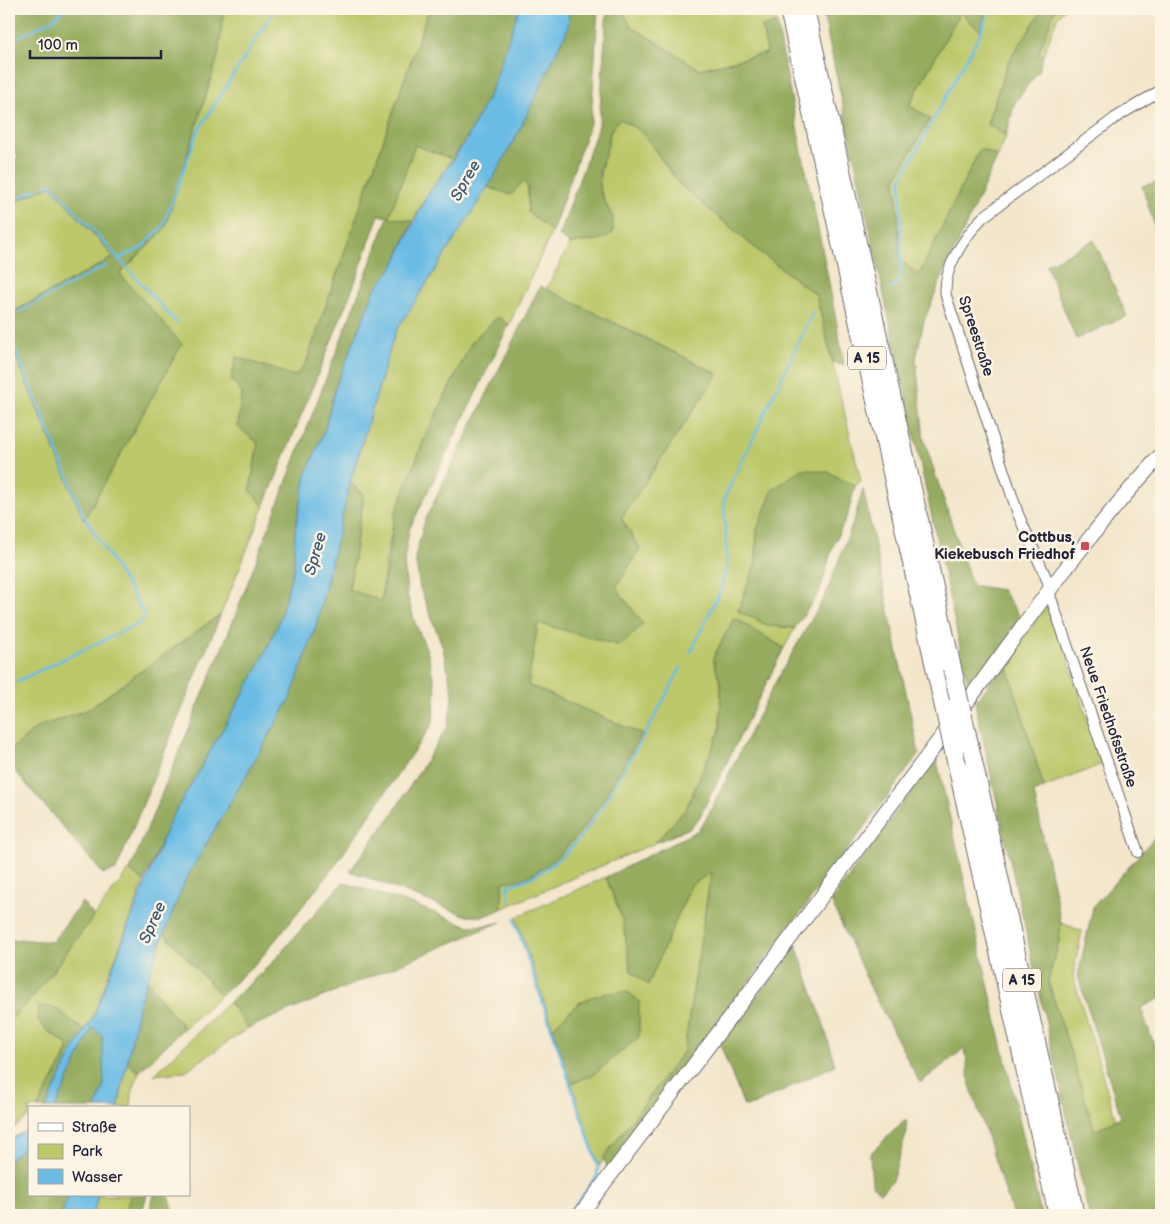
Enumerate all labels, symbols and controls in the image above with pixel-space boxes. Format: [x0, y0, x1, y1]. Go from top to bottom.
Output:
scale bar [30, 28, 161, 60]
text: 100 m [38, 36, 78, 55]
water label: Spree [447, 157, 485, 205]
street label: Spreestraße [954, 293, 998, 379]
road number: A 15 [848, 346, 886, 369]
place label: Cottbus, Kiekebusch Friedhof [934, 528, 1075, 564]
water label: Spree [301, 530, 331, 578]
marker: Cottbus, Kiekebusch Friedhof [1079, 540, 1091, 552]
street label: Neue Friedhofsstraße [1075, 644, 1141, 790]
water label: Spree [135, 899, 171, 947]
road number: A 15 [1003, 968, 1041, 992]
legend [28, 1106, 190, 1196]
text: Straße [72, 1118, 117, 1137]
text: Park [72, 1142, 103, 1161]
text: Wasser [72, 1168, 123, 1187]

